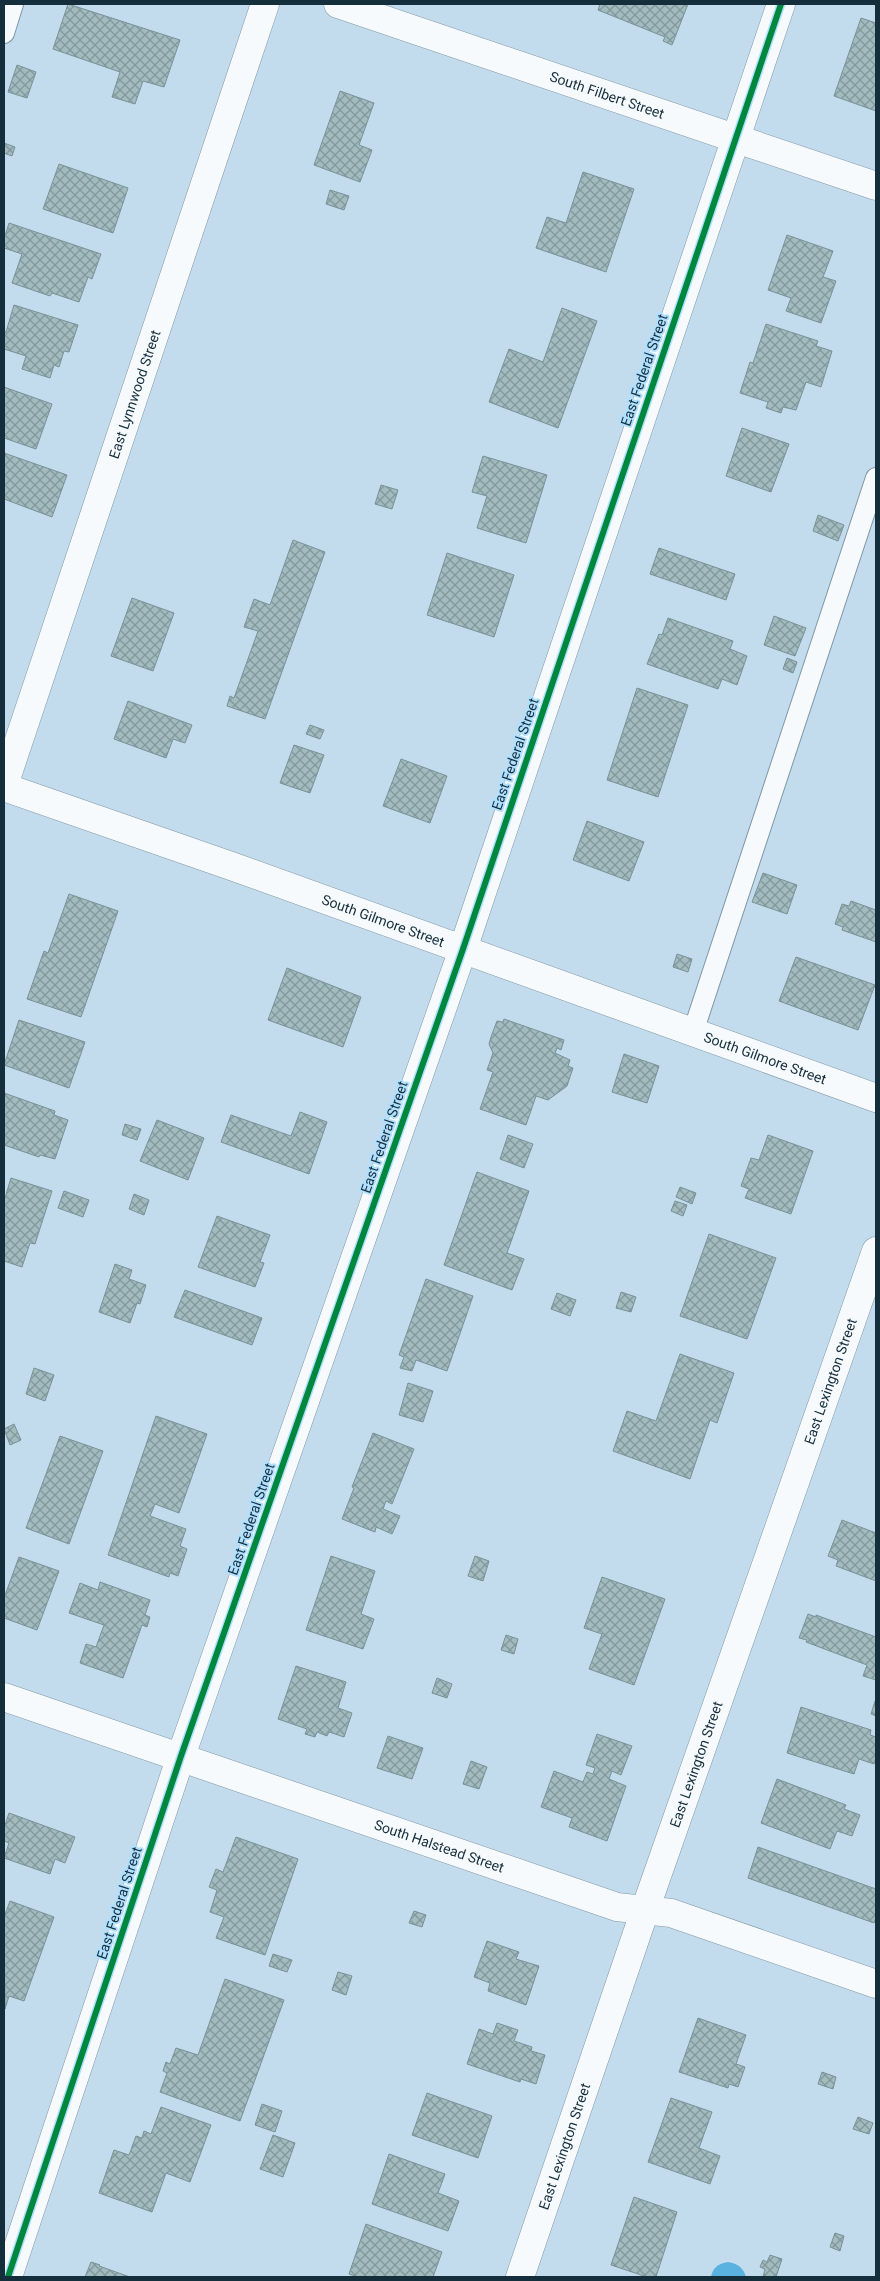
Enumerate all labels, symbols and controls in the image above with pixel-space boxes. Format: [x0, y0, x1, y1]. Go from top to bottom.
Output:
street label: South Filbert Street [548, 68, 667, 122]
street label: East Federal Street [617, 312, 671, 428]
street label: East Lynnwood Street [106, 328, 164, 461]
street label: East Federal Street [488, 696, 542, 812]
street label: South Gilmore Street [320, 891, 447, 950]
street label: South Gilmore Street [702, 1029, 829, 1088]
street label: East Federal Street [357, 1079, 411, 1195]
street label: East Lexington Street [801, 1316, 860, 1446]
street label: East Federal Street [224, 1461, 278, 1577]
street label: East Lexington Street [667, 1699, 726, 1830]
street label: South Halstead Street [372, 1816, 507, 1876]
street label: East Federal Street [93, 1844, 145, 1961]
street label: East Lexington Street [536, 2081, 594, 2212]

